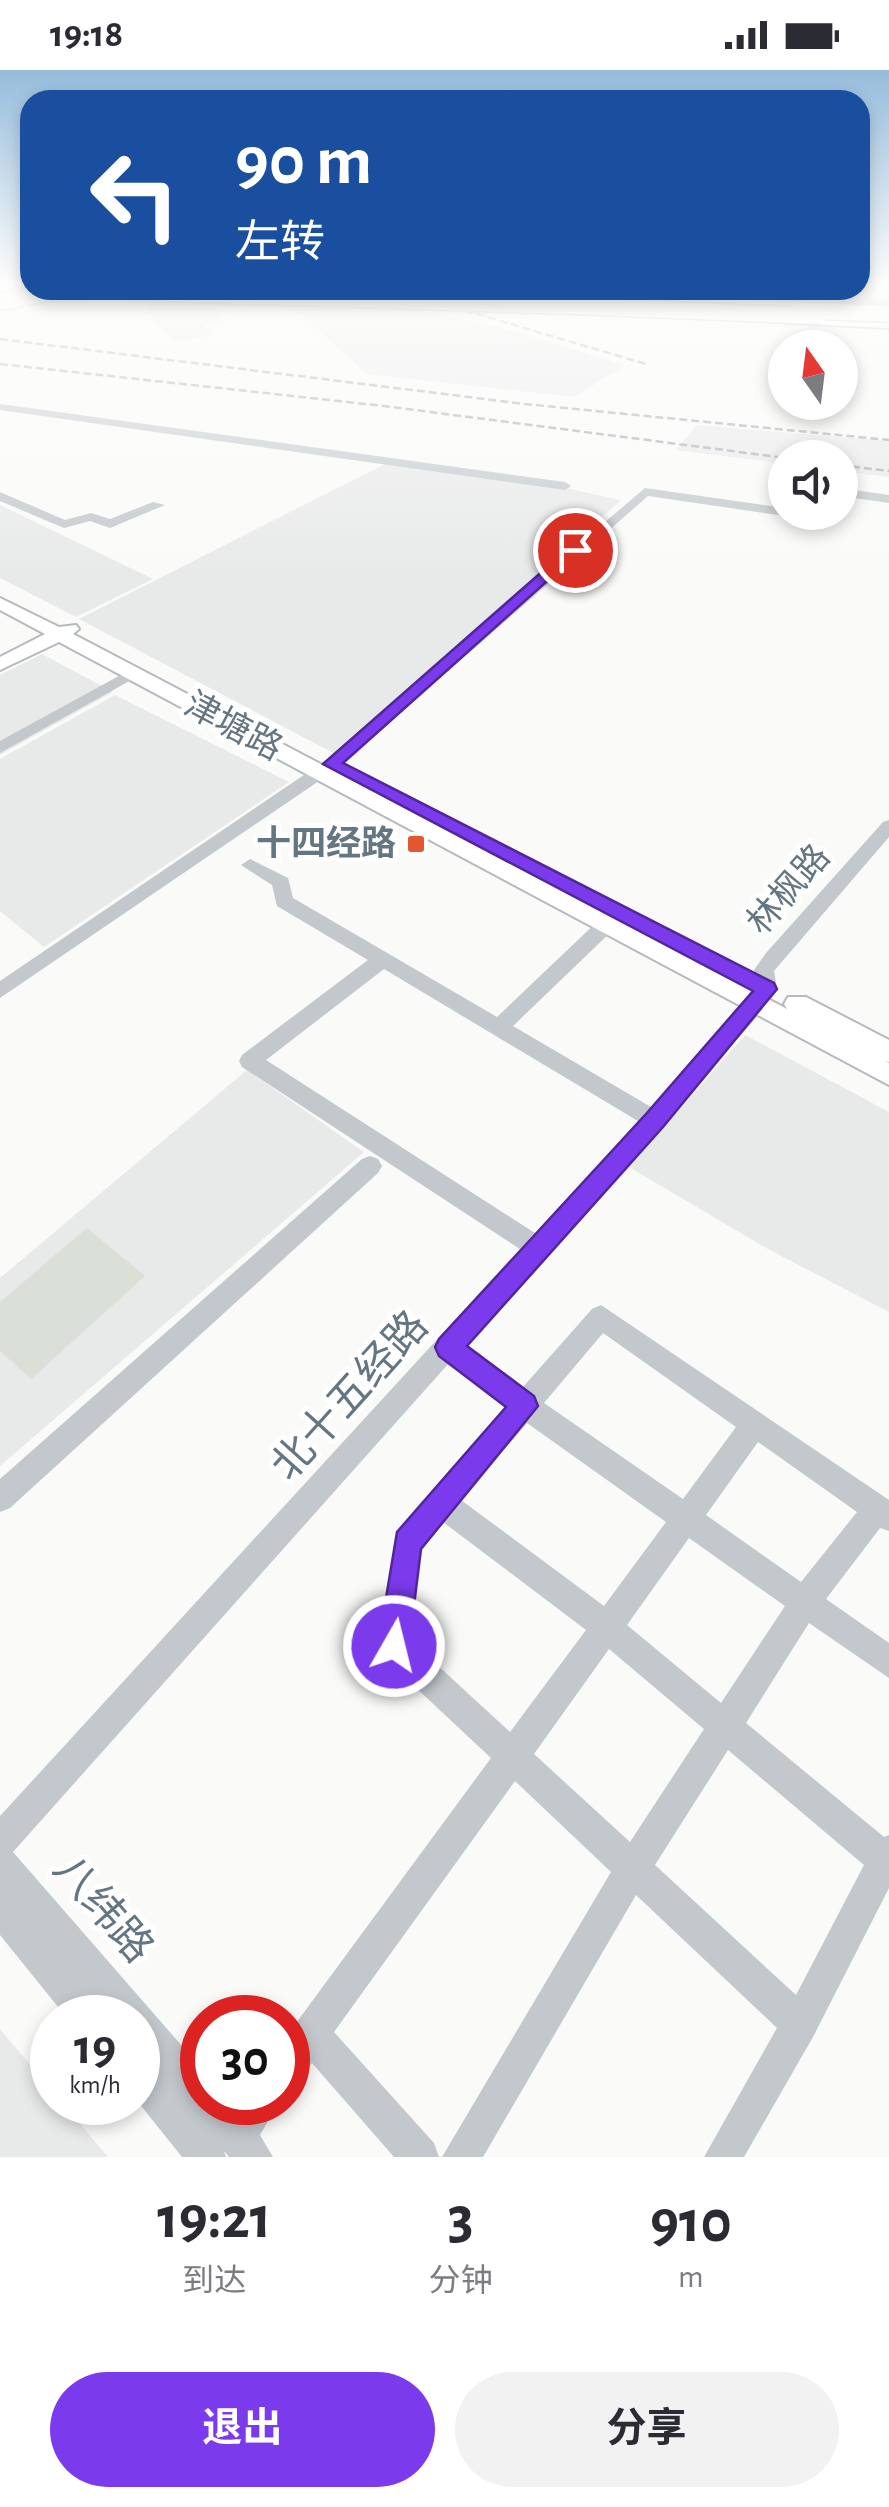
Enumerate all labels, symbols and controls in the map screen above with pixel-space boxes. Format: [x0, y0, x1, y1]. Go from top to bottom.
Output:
text: 19:18 [50, 16, 123, 54]
text: 90 m [235, 127, 372, 197]
icon: left [70, 130, 200, 260]
text: 左转 [235, 221, 325, 266]
north arrow [768, 330, 858, 420]
map controls [768, 330, 858, 530]
button: sound [768, 440, 858, 530]
pin [533, 508, 618, 593]
icon: arrive [548, 523, 603, 578]
street label: 津塘路 [178, 685, 289, 767]
place label: 十四经路 [256, 825, 396, 862]
marker: 十四经路 [405, 833, 427, 855]
street label: 林枫路 [740, 838, 837, 941]
street label: 北十五经路 [263, 1303, 436, 1488]
position arrow [342, 1594, 446, 1698]
street label: 八纬路 [46, 1846, 162, 1970]
speed limit sign: 30 [180, 1995, 310, 2125]
text: 19 [74, 2023, 116, 2073]
text: km/h [69, 2073, 121, 2098]
text: 19:21 [157, 2189, 271, 2249]
text: 3 [448, 2189, 474, 2249]
text: 910 [650, 2193, 732, 2253]
text: m [678, 2261, 704, 2293]
text: 到达 [182, 2265, 246, 2297]
text: 分钟 [429, 2265, 493, 2297]
button: 退出 [50, 2372, 435, 2487]
button: 分享 [455, 2372, 839, 2487]

